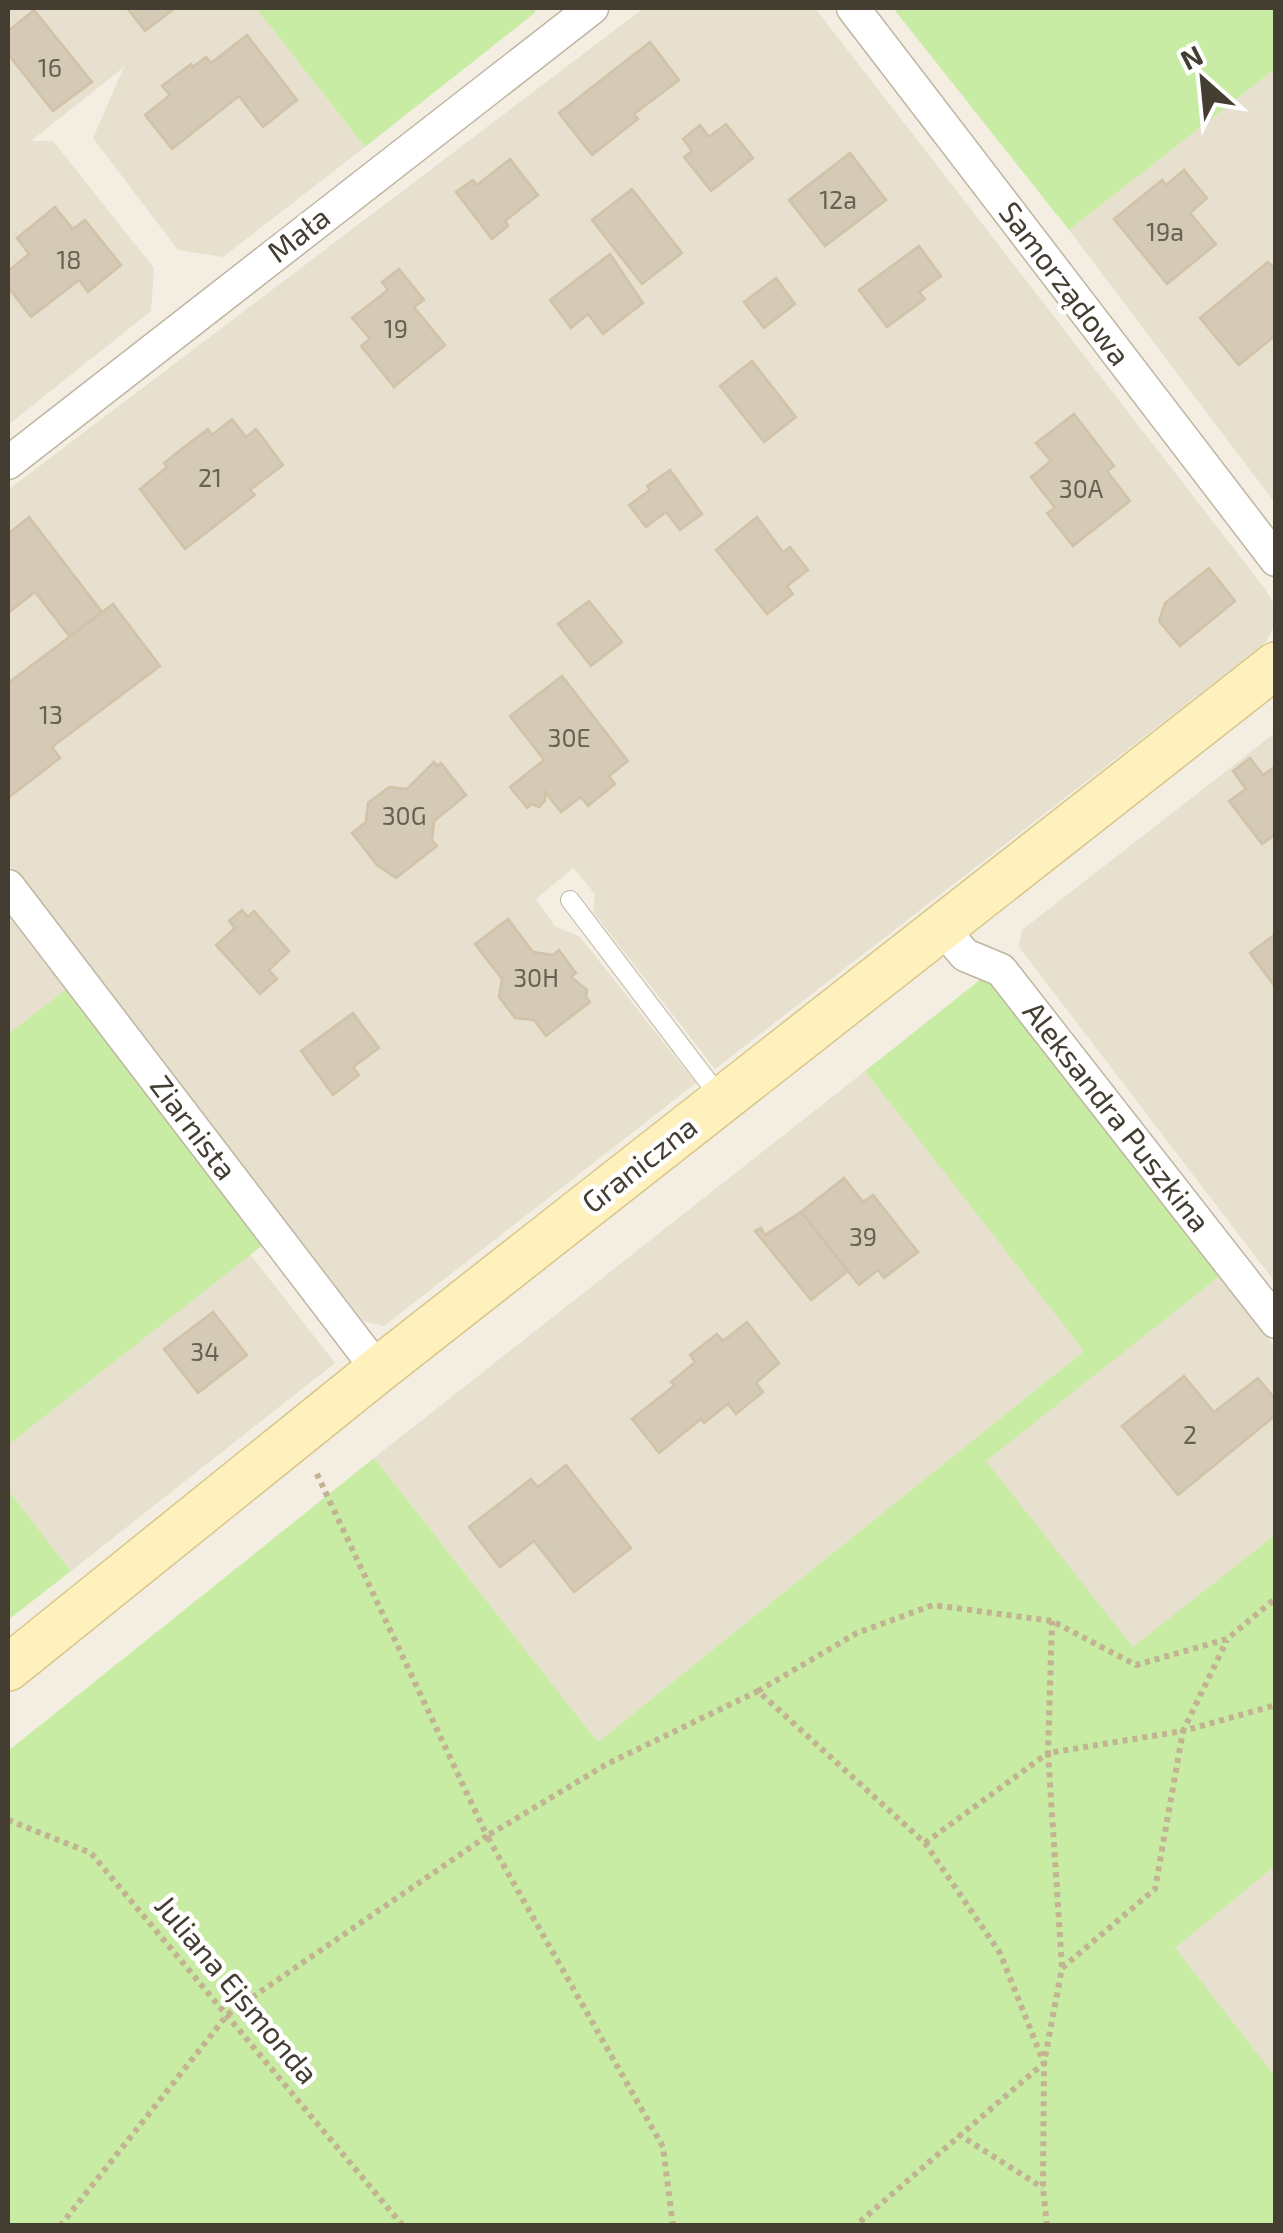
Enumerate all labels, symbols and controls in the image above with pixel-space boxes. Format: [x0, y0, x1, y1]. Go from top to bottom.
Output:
north arrow [1153, 30, 1253, 130]
text: N [1174, 37, 1208, 77]
house number: 16 [38, 52, 62, 82]
house number: 12a [819, 184, 857, 214]
street label: Samorządowa [992, 194, 1139, 372]
street label: Mała [259, 198, 336, 269]
house number: 19a [1146, 216, 1184, 246]
house number: 18 [56, 244, 82, 274]
house number: 19 [384, 313, 408, 343]
house number: 21 [198, 462, 222, 492]
house number: 30A [1059, 473, 1104, 503]
house number: 13 [39, 699, 63, 729]
house number: 30E [548, 722, 590, 752]
house number: 30G [382, 800, 426, 830]
house number: 30H [513, 962, 559, 992]
street label: Aleksandra Puszkina [1016, 993, 1219, 1238]
street label: Ziarnista [144, 1068, 245, 1186]
street label: Graniczna [574, 1107, 703, 1220]
house number: 39 [849, 1221, 877, 1251]
house number: 34 [190, 1336, 220, 1366]
house number: 2 [1183, 1419, 1197, 1449]
street label: Juliana Ejsmonda [148, 1887, 327, 2090]

